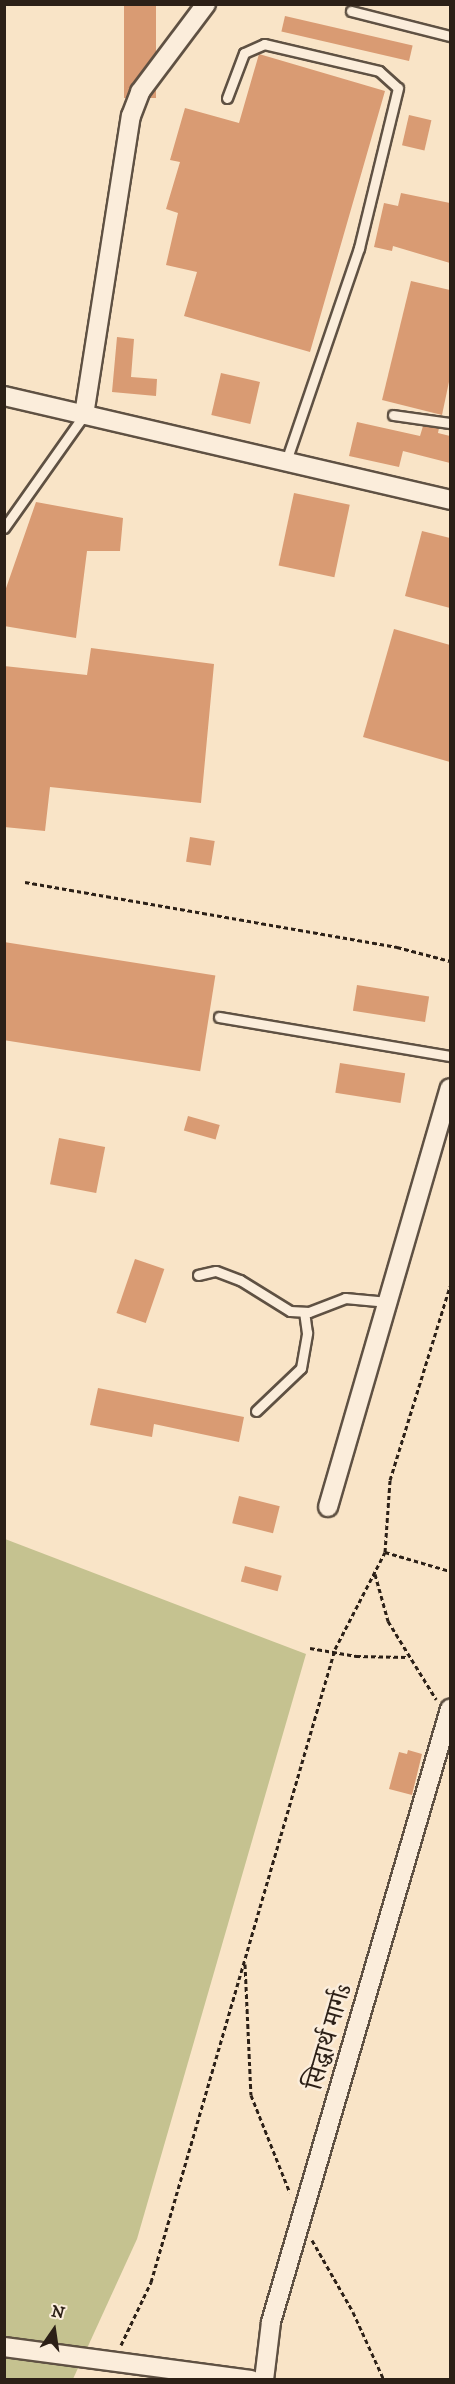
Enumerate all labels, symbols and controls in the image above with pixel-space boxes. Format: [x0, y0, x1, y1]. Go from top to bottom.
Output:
street label: सिद्धार्थ मार्गs [299, 1980, 359, 2094]
north arrow [24, 2300, 84, 2360]
text: N [49, 2301, 67, 2324]

